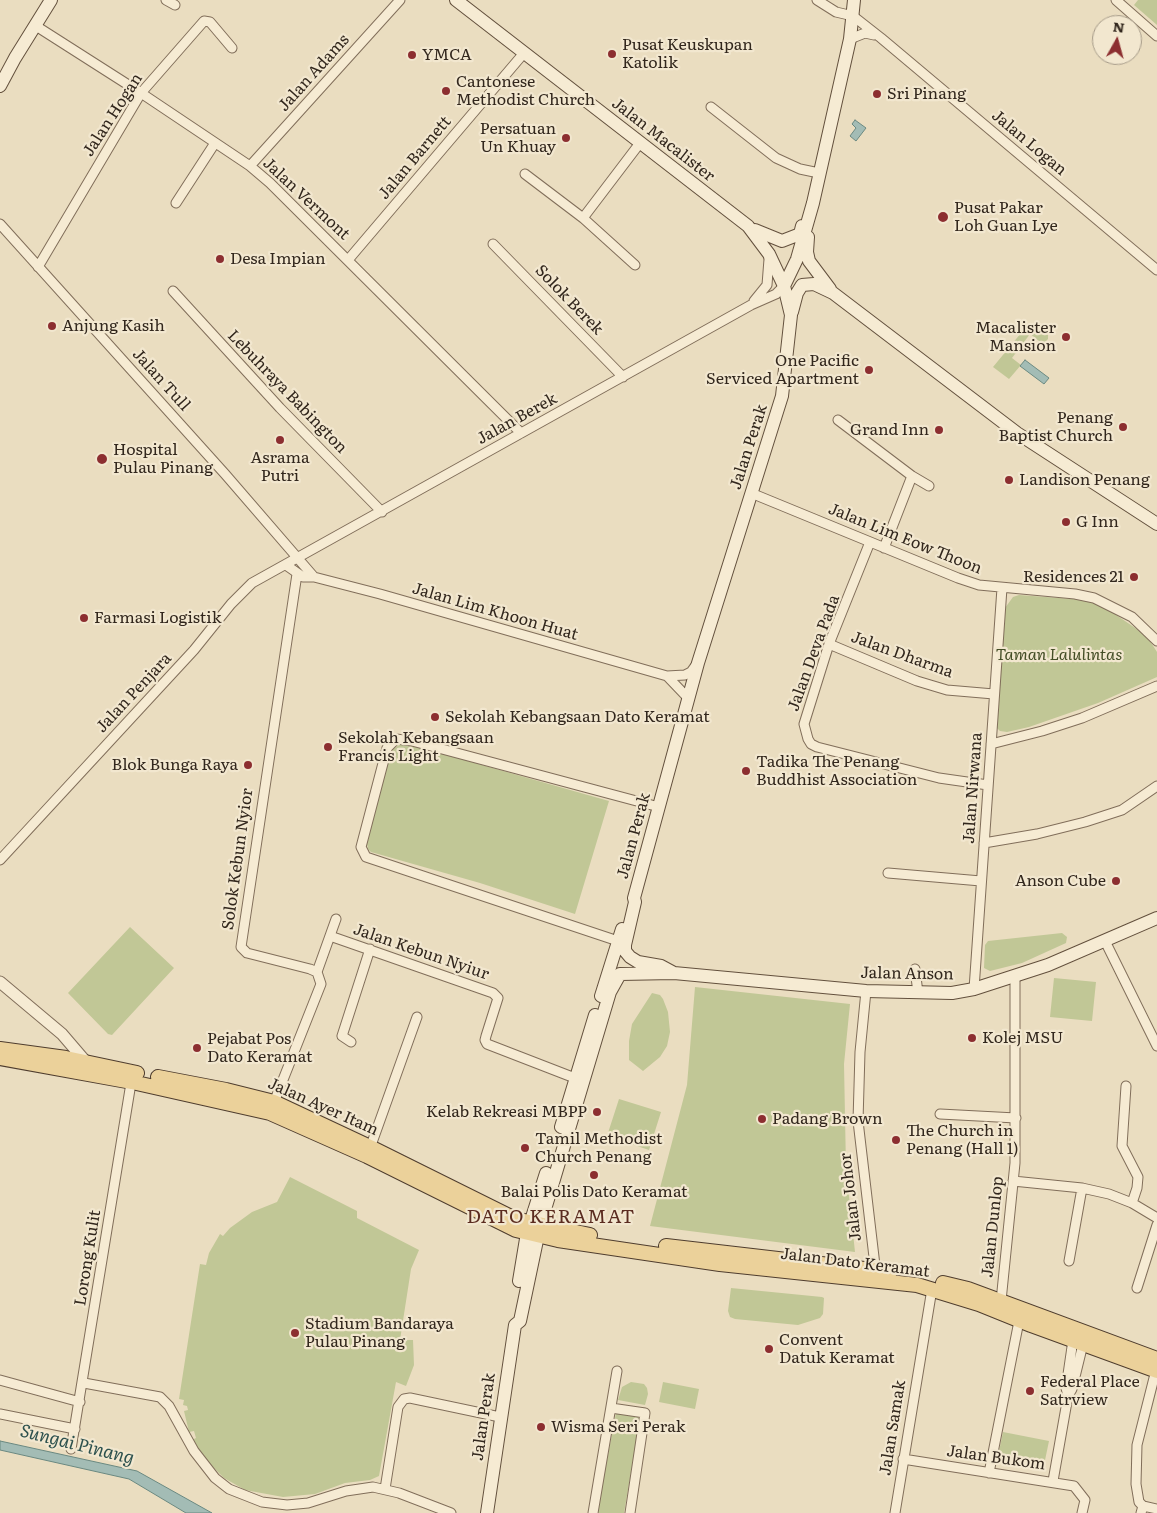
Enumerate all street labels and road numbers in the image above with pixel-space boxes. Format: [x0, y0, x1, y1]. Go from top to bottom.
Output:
street label: Jalan Adams [274, 31, 354, 115]
street label: Jalan Hogan [79, 70, 147, 160]
street label: Jalan Macalister [608, 94, 718, 186]
street label: Jalan Logan [988, 106, 1070, 180]
street label: Jalan Barnett [375, 113, 455, 203]
street label: Jalan Vermont [259, 154, 353, 244]
street label: Solok Berek [531, 261, 607, 339]
street label: Lebuhraya Babington [223, 326, 351, 458]
street label: Jalan Tull [128, 345, 194, 415]
street label: Jalan Berek [474, 389, 560, 449]
street label: Jalan Perak [726, 402, 772, 492]
street label: Jalan Lim Eow Thoon [825, 499, 985, 579]
street label: Jalan Lim Khoon Huat [410, 579, 580, 645]
street label: Jalan Deva Pada [784, 592, 844, 714]
street label: Jalan Dharma [848, 628, 956, 682]
street label: Jalan Penjara [92, 649, 176, 737]
street label: Jalan Nirwana [960, 732, 986, 844]
street label: Solok Kebun Nyior [219, 787, 257, 931]
street label: Jalan Perak [613, 791, 655, 881]
street label: Jalan Kebun Nyiur [351, 920, 491, 984]
street label: Jalan Anson [860, 964, 954, 984]
street label: Jalan Ayer Itam [265, 1074, 381, 1140]
street label: Jalan Johor [836, 1152, 866, 1242]
street label: Jalan Dunlop [978, 1175, 1008, 1279]
street label: Lorong Kulit [71, 1209, 105, 1307]
street label: Jalan Dato Keramat [779, 1244, 931, 1282]
street label: Jalan Perak [468, 1372, 500, 1462]
street label: Jalan Samak [876, 1379, 910, 1477]
street label: Jalan Bukom [945, 1442, 1047, 1474]

